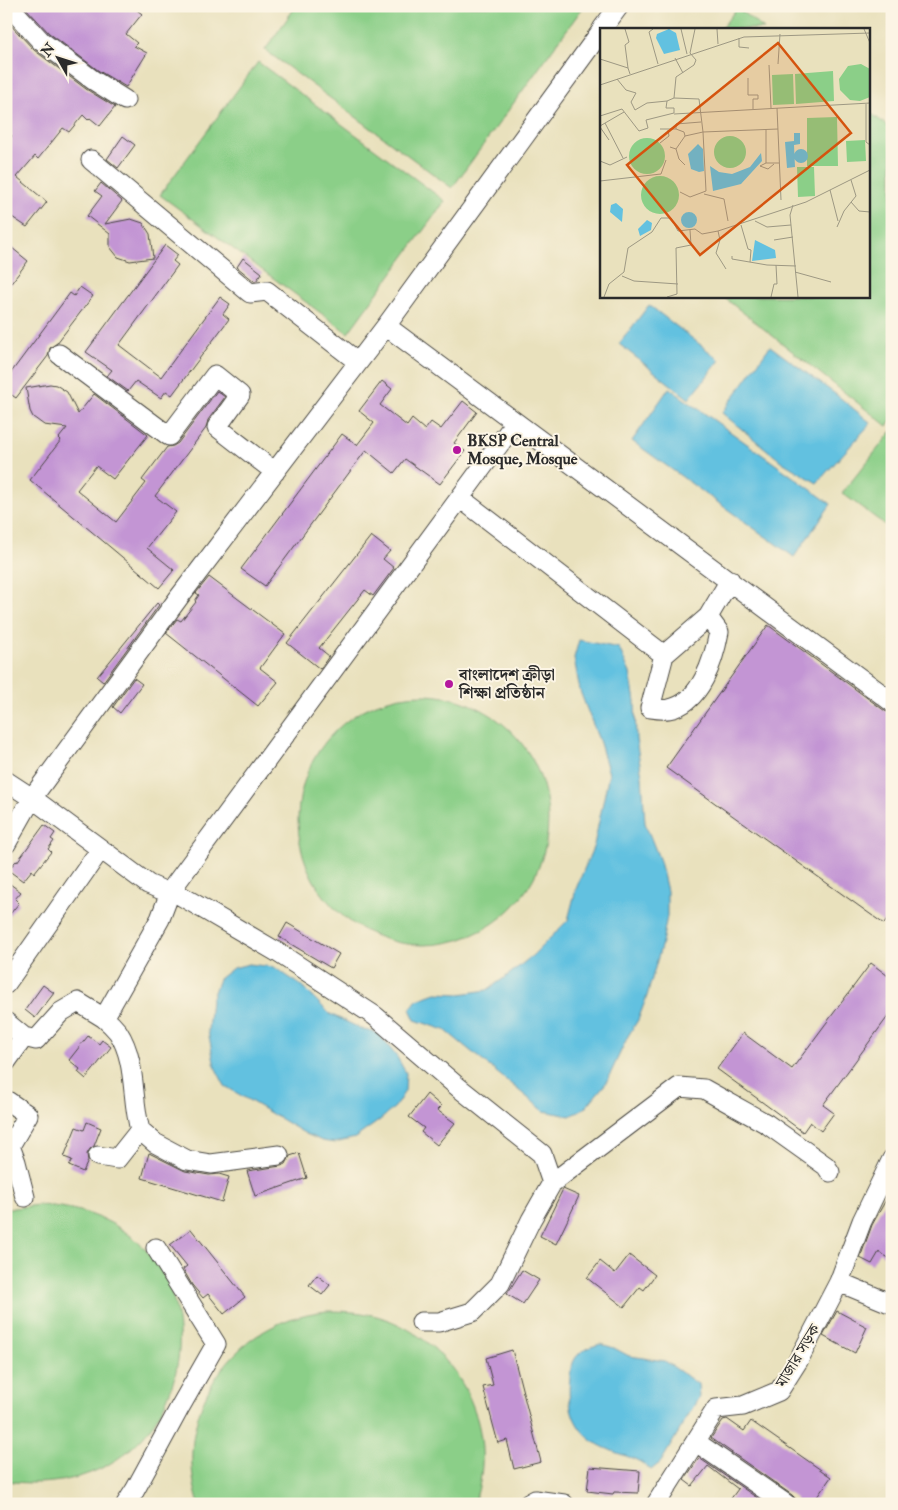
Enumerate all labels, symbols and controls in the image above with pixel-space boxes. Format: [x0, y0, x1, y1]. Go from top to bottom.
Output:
inset map [600, 28, 870, 298]
north arrow [32, 32, 82, 82]
text: N [37, 40, 59, 61]
place label: BKSP Central Mosque, Mosque [466, 431, 578, 470]
marker: BKSP Central Mosque, Mosque [451, 444, 463, 456]
place label: বাংলাদেশ ক্রীড়া শিক্ষা প্রতিষ্ঠান [458, 665, 555, 703]
marker: বাংলাদেশ ক্রীড়া শিক্ষা প্রতিষ্ঠান [443, 678, 455, 690]
street label: মাজার সড়ক [771, 1320, 825, 1392]

